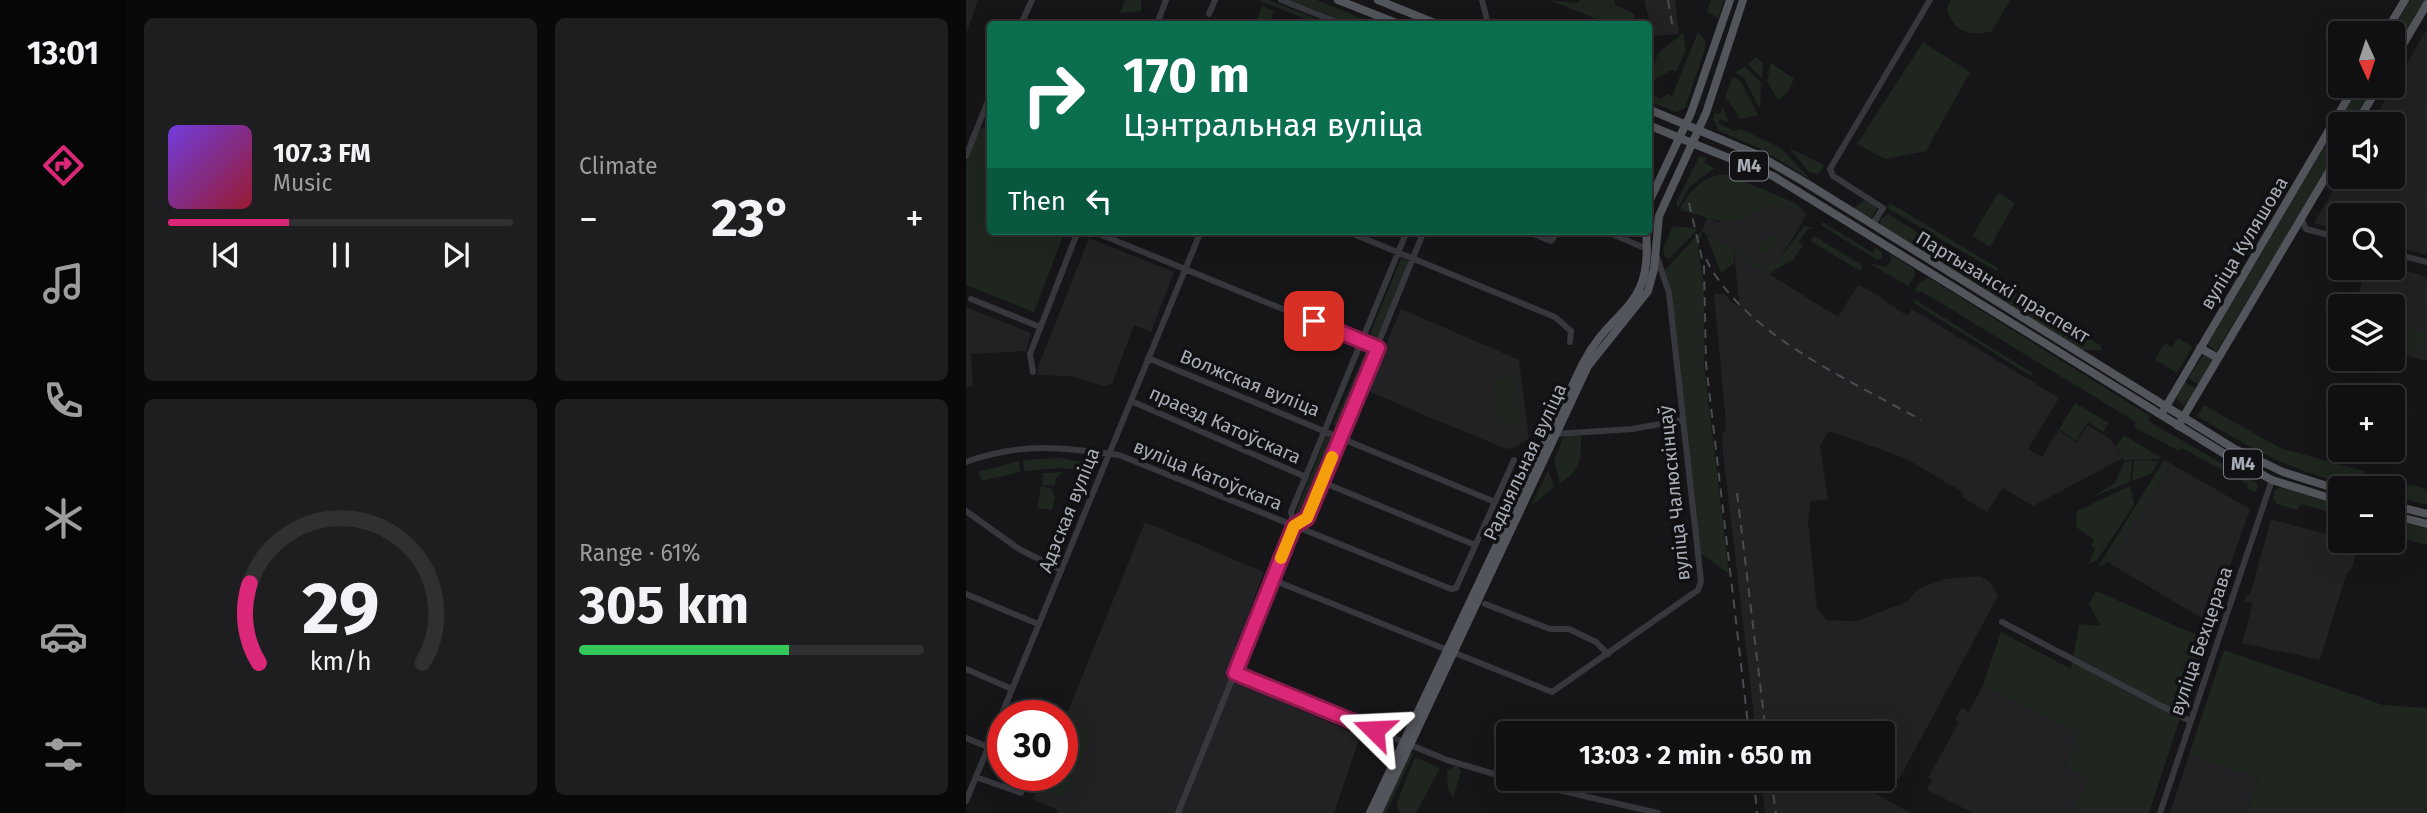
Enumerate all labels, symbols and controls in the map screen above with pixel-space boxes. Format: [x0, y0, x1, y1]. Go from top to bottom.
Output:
north arrow [2328, 21, 2404, 98]
map controls [2328, 21, 2405, 553]
text: 13:01 [27, 34, 99, 72]
text: 170 m [1123, 46, 1250, 105]
icon: right [1008, 49, 1099, 140]
text: Цэнтральная вуліца [1123, 106, 1423, 144]
button: sound [2328, 112, 2405, 189]
text: 107.3 FM [273, 138, 371, 169]
icon: directions [39, 141, 88, 190]
text: Climate [579, 152, 658, 180]
road number: М4 [1730, 152, 1768, 181]
text: Music [273, 169, 333, 197]
street label: вуліца Куляшова [2195, 172, 2293, 314]
icon: left [1080, 182, 1118, 220]
text: Then [1008, 186, 1066, 217]
text: 23° [711, 187, 792, 250]
text: − [579, 196, 598, 242]
text: + [905, 196, 924, 242]
button: search [2328, 203, 2405, 280]
street label: Партызанскі праспект [1912, 226, 2094, 348]
icon: previous [207, 236, 245, 274]
icon: pause [322, 236, 360, 274]
icon: next [437, 236, 475, 274]
icon: music [39, 259, 88, 308]
pin [1284, 291, 1344, 351]
button: layers [2328, 294, 2405, 371]
icon: arrive [1295, 302, 1333, 340]
street label: Волжская вуліца [1177, 344, 1323, 422]
icon: phone [39, 376, 88, 425]
street label: Радыяльная вуліца [1479, 380, 1571, 544]
street label: праезд Катоўскага [1146, 381, 1304, 469]
button: + [2328, 385, 2405, 462]
street label: вуліца Чалюскінцаў [1653, 403, 1695, 582]
street label: вуліца Катоўскага [1130, 435, 1286, 515]
street label: Адэская вуліца [1034, 444, 1104, 576]
road number: М4 [2224, 450, 2262, 478]
button: − [2328, 476, 2405, 553]
icon: climate [39, 494, 88, 543]
text: Range · 61% [579, 539, 701, 567]
street label: вуліца Бехцерава [2165, 563, 2237, 719]
text: 29 [302, 565, 379, 652]
text: 305 km [579, 574, 749, 637]
icon: car [39, 612, 88, 661]
text: km/h [310, 647, 371, 677]
position arrow [1337, 693, 1411, 767]
speed limit sign: 30 [987, 700, 1078, 791]
icon: filters [39, 730, 88, 779]
text: 13:03 · 2 min · 650 m [1579, 740, 1812, 771]

